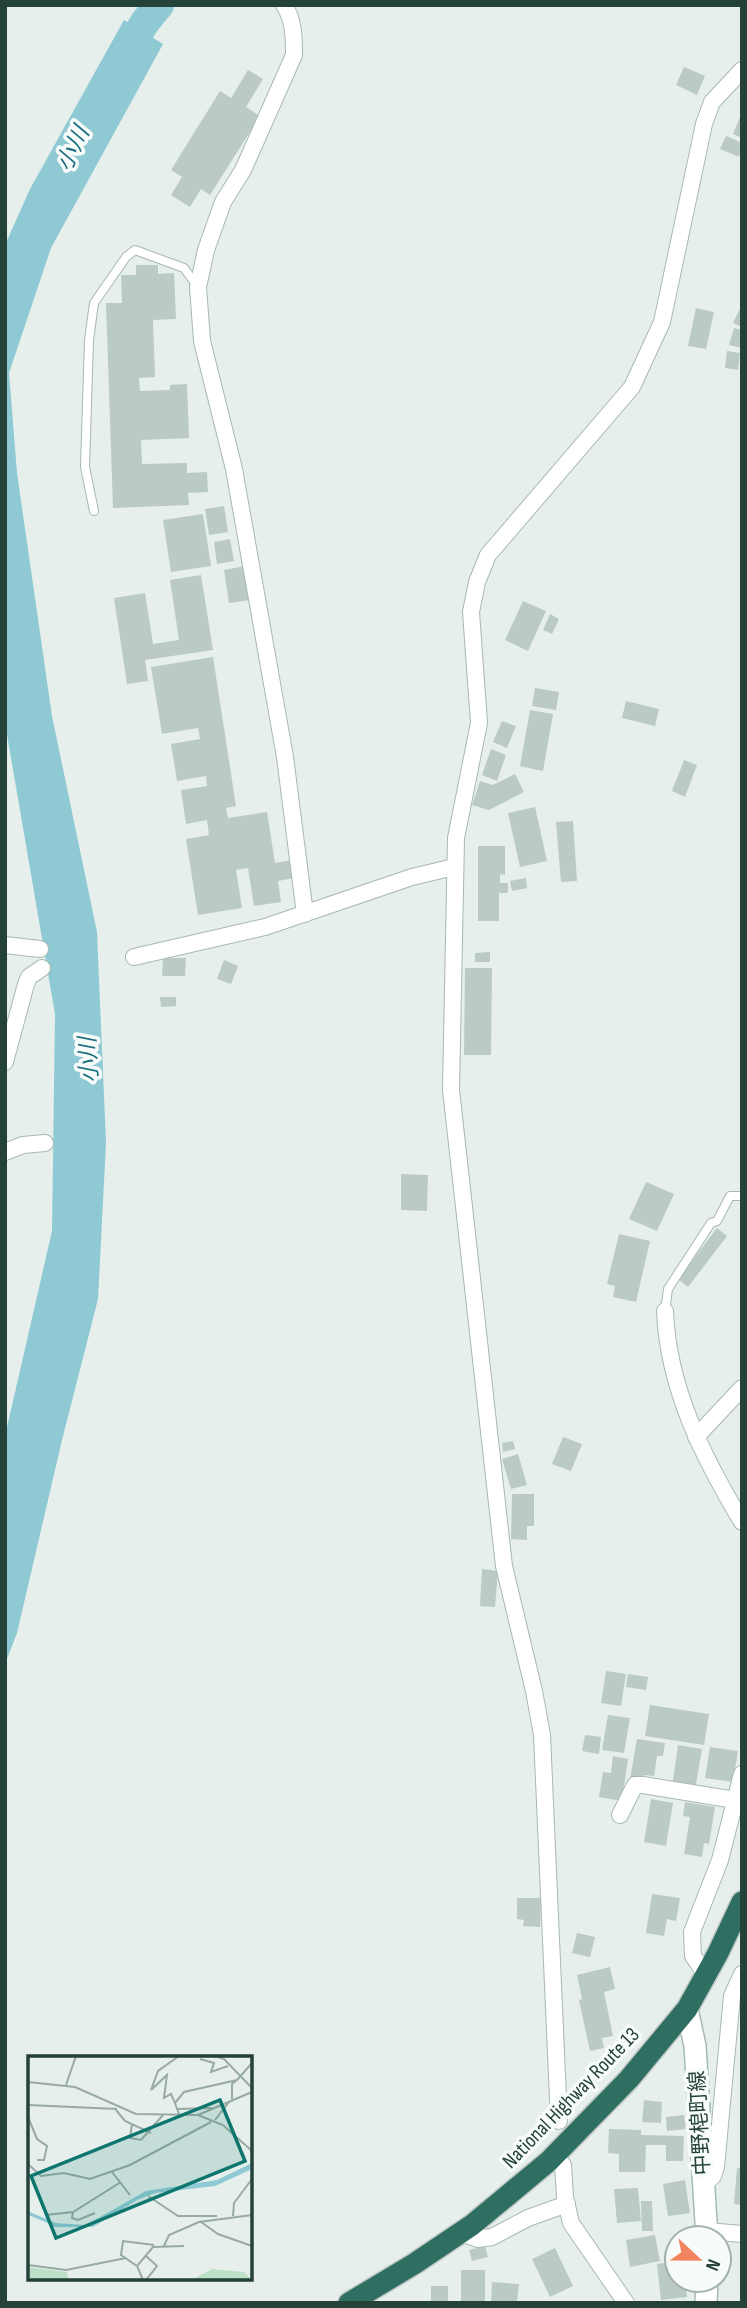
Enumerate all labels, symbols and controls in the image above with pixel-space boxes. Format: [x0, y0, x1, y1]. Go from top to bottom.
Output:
water label: 小川 [50, 119, 97, 176]
water label: 小川 [74, 1033, 104, 1084]
street label: National Highway Route 13 [497, 2022, 645, 2174]
inset map [28, 2056, 252, 2280]
street label: 中野梍町線 [685, 2070, 715, 2176]
north arrow [663, 2224, 733, 2294]
text: N [700, 2256, 725, 2274]

